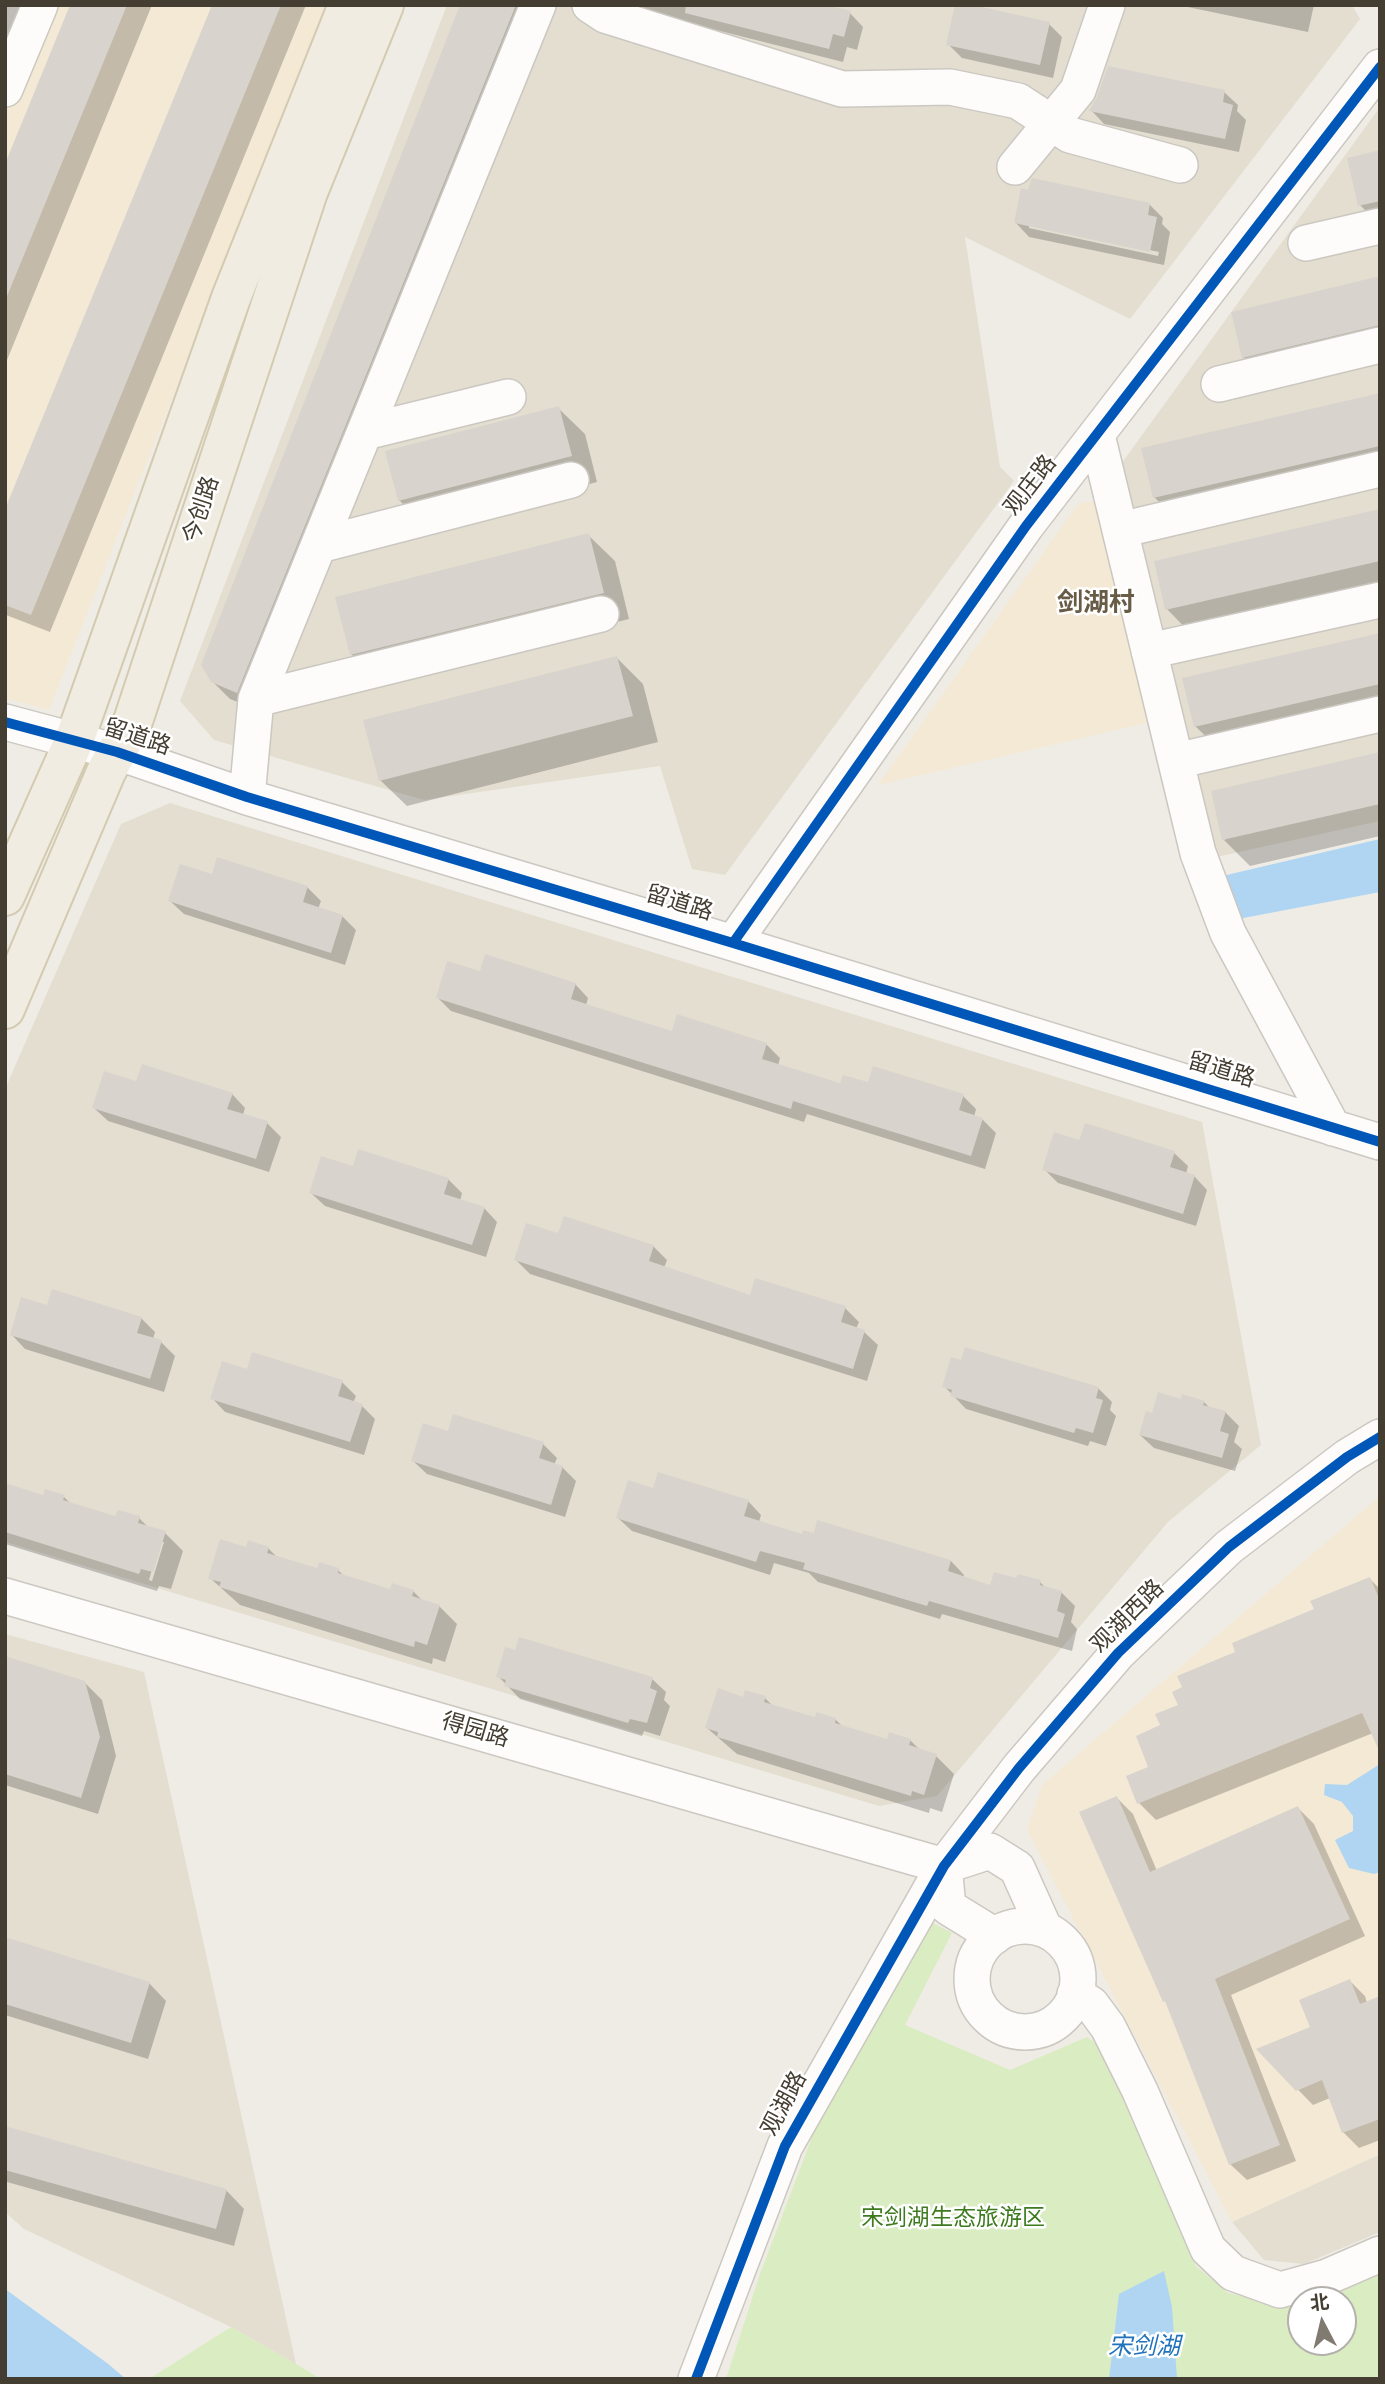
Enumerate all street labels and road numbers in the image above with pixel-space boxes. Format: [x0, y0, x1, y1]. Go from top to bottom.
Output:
street label: 观庄路 [999, 450, 1063, 522]
street label: 今创路 [178, 473, 226, 547]
street label: 留道路 [100, 714, 174, 762]
street label: 留道路 [642, 881, 716, 927]
street label: 留道路 [1184, 1048, 1258, 1094]
street label: 观湖西路 [1086, 1575, 1170, 1659]
street label: 得园路 [438, 1708, 512, 1754]
street label: 观湖路 [757, 2067, 813, 2141]

